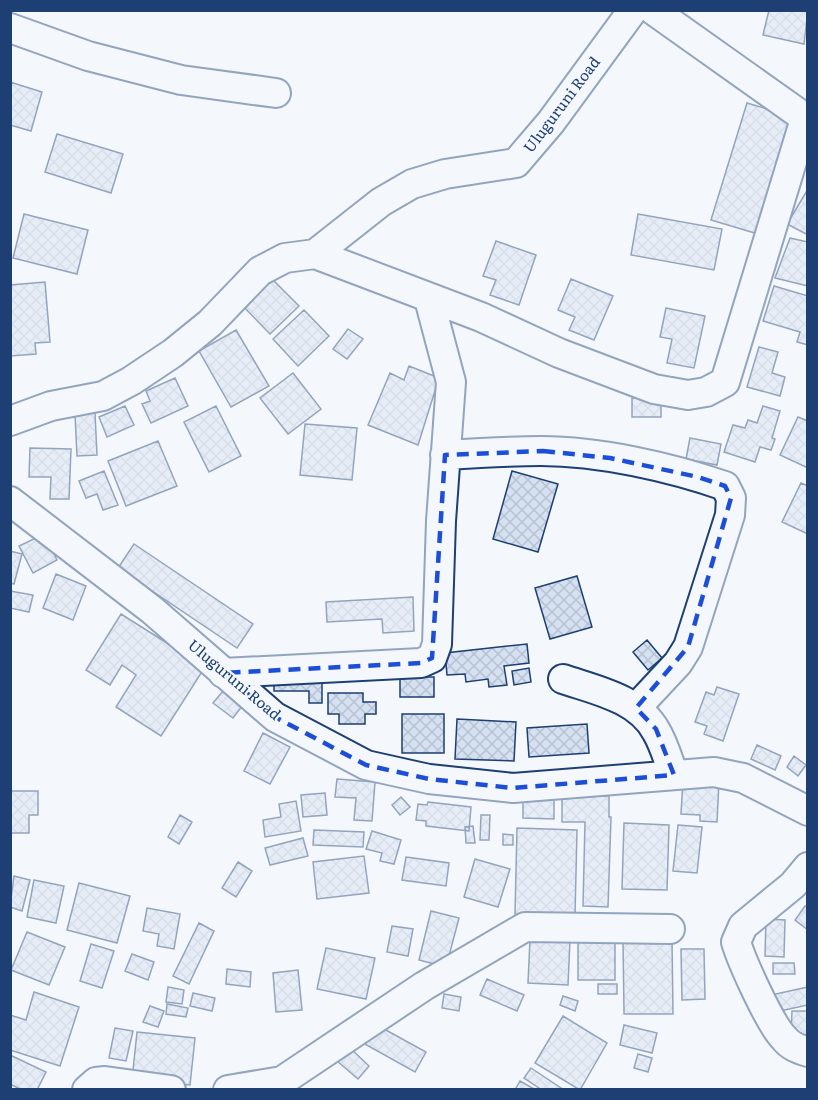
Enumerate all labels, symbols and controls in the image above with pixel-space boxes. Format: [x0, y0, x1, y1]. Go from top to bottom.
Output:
street label: Uluguruni Road [517, 51, 605, 157]
street label: Uluguruni Road [183, 633, 287, 725]

